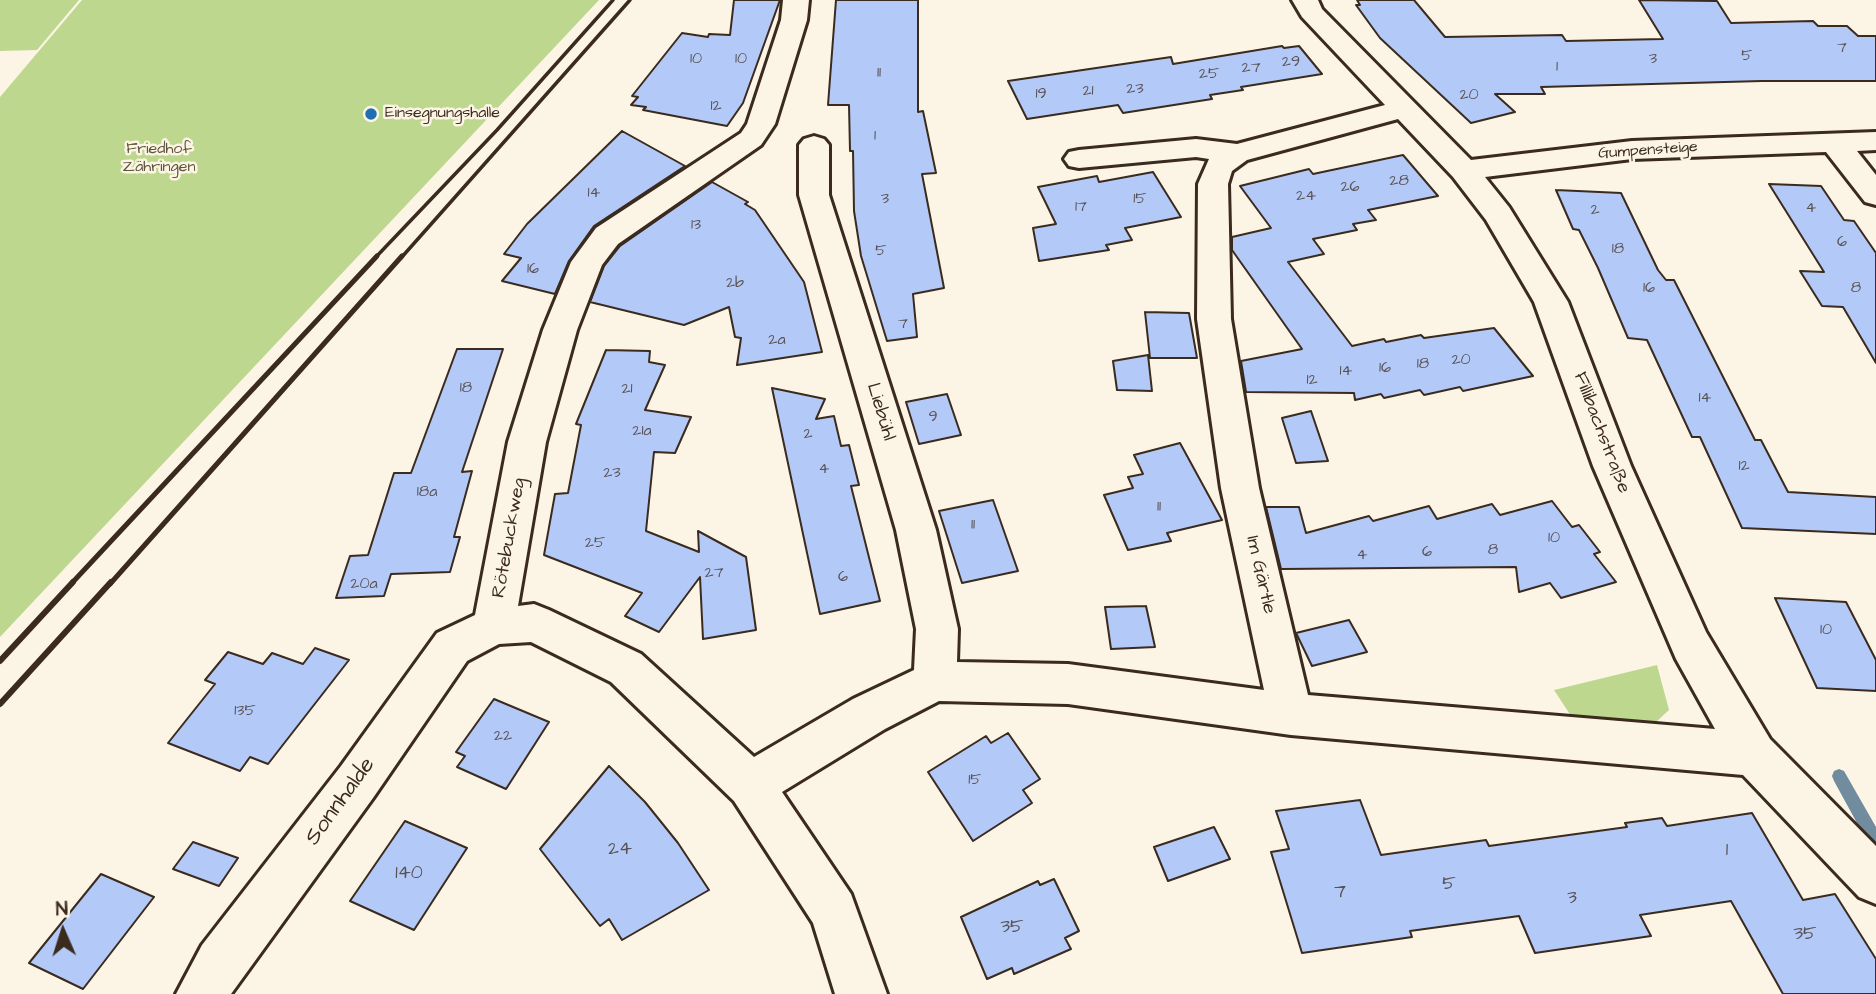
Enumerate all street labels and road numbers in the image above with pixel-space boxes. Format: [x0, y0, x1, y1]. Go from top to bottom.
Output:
street label: Gumpensteige [1598, 138, 1698, 164]
street label: Fillibachstraße [1567, 369, 1635, 497]
street label: Liebühl [860, 380, 900, 444]
street label: Rötebuckweg [488, 476, 532, 600]
street label: Im Gärtle [1240, 534, 1280, 616]
street label: Sonnhalde [300, 753, 382, 851]

